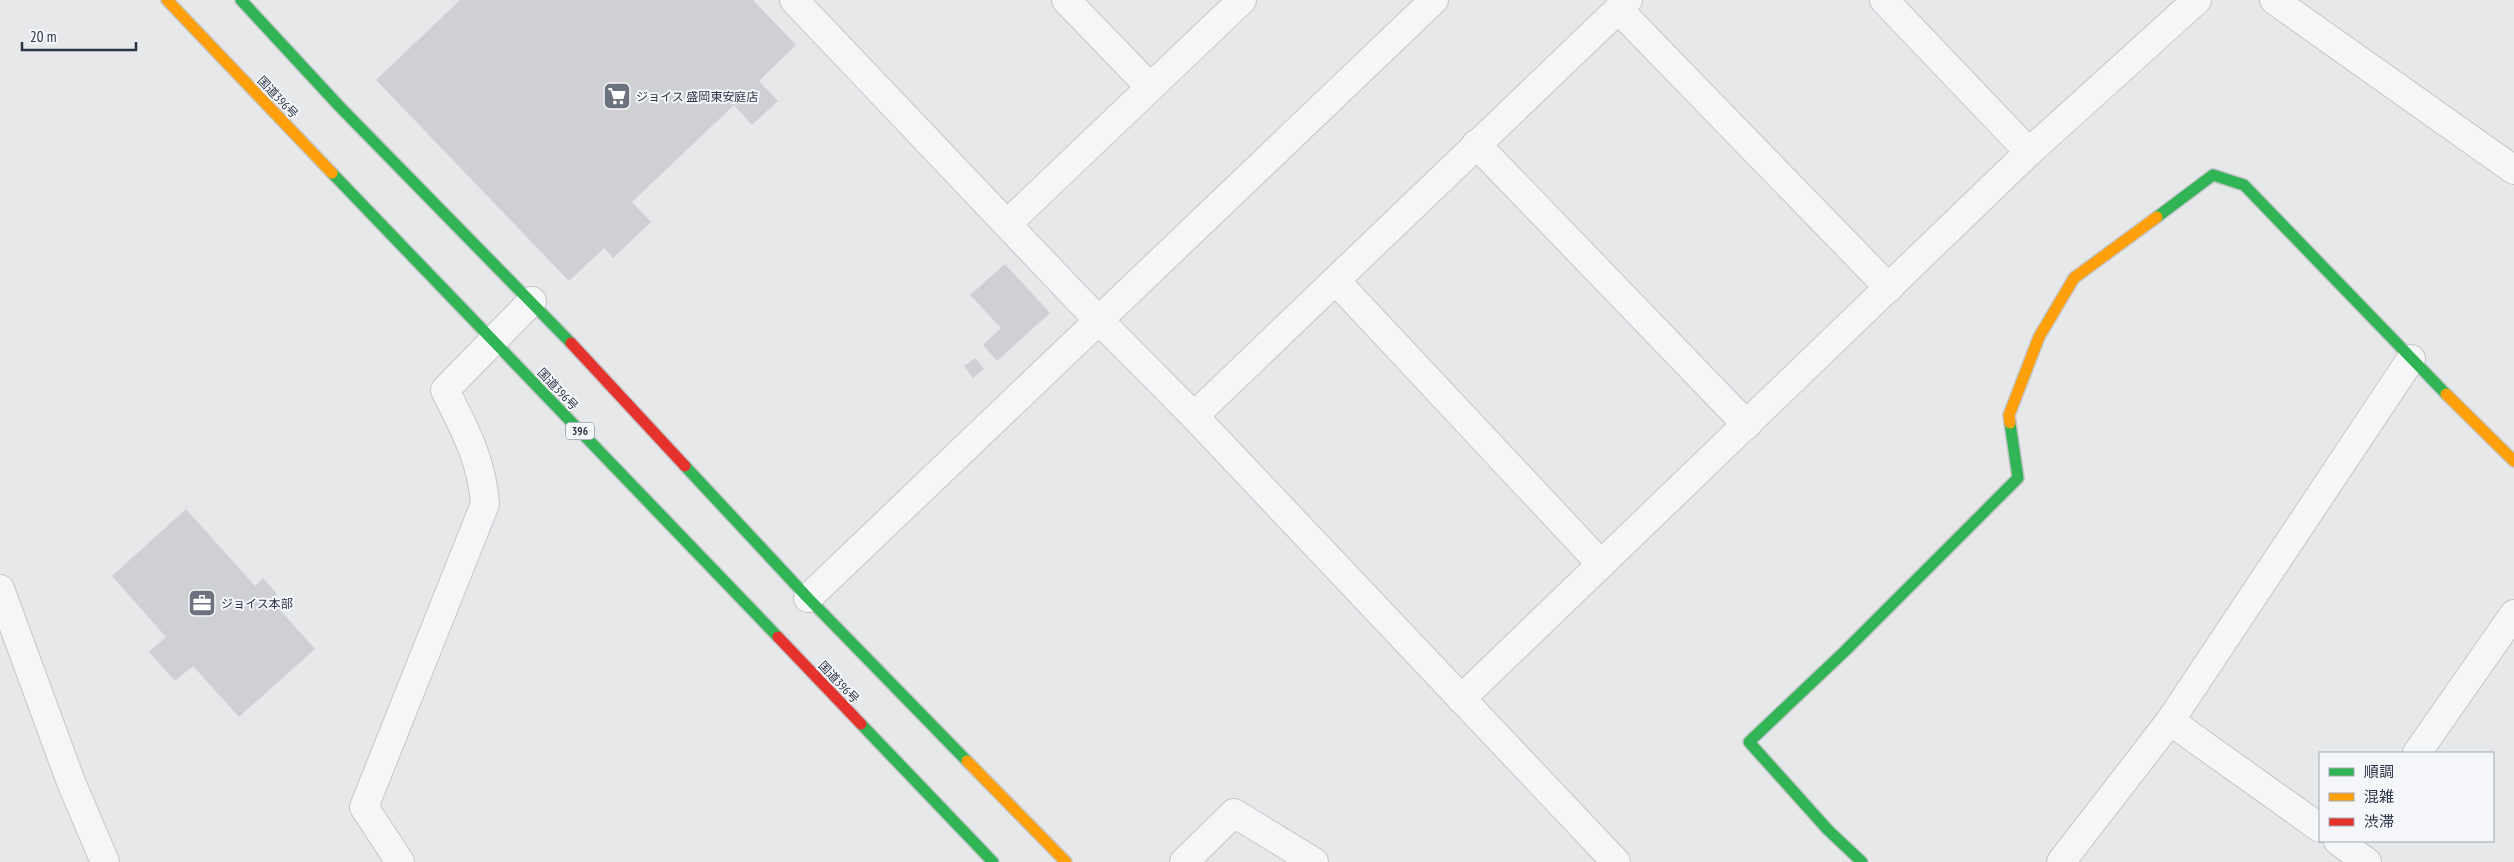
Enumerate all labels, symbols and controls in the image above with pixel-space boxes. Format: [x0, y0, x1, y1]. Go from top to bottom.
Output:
scale bar [22, 20, 136, 52]
text: 20 m [30, 27, 56, 46]
street label: 国道396号 [254, 73, 302, 121]
supermarket icon: ジョイス 盛岡東安庭店 [602, 81, 632, 111]
place label: ジョイス 盛岡東安庭店 [636, 89, 758, 104]
street label: 国道396号 [534, 365, 582, 413]
road number: 396 [566, 422, 594, 440]
office icon: ジョイス本部 [187, 588, 217, 618]
place label: ジョイス本部 [221, 596, 293, 611]
street label: 国道396号 [815, 658, 863, 706]
legend [2319, 752, 2494, 842]
text: 順調 [2364, 762, 2394, 781]
text: 混雑 [2364, 787, 2394, 806]
text: 渋滞 [2364, 812, 2394, 831]

